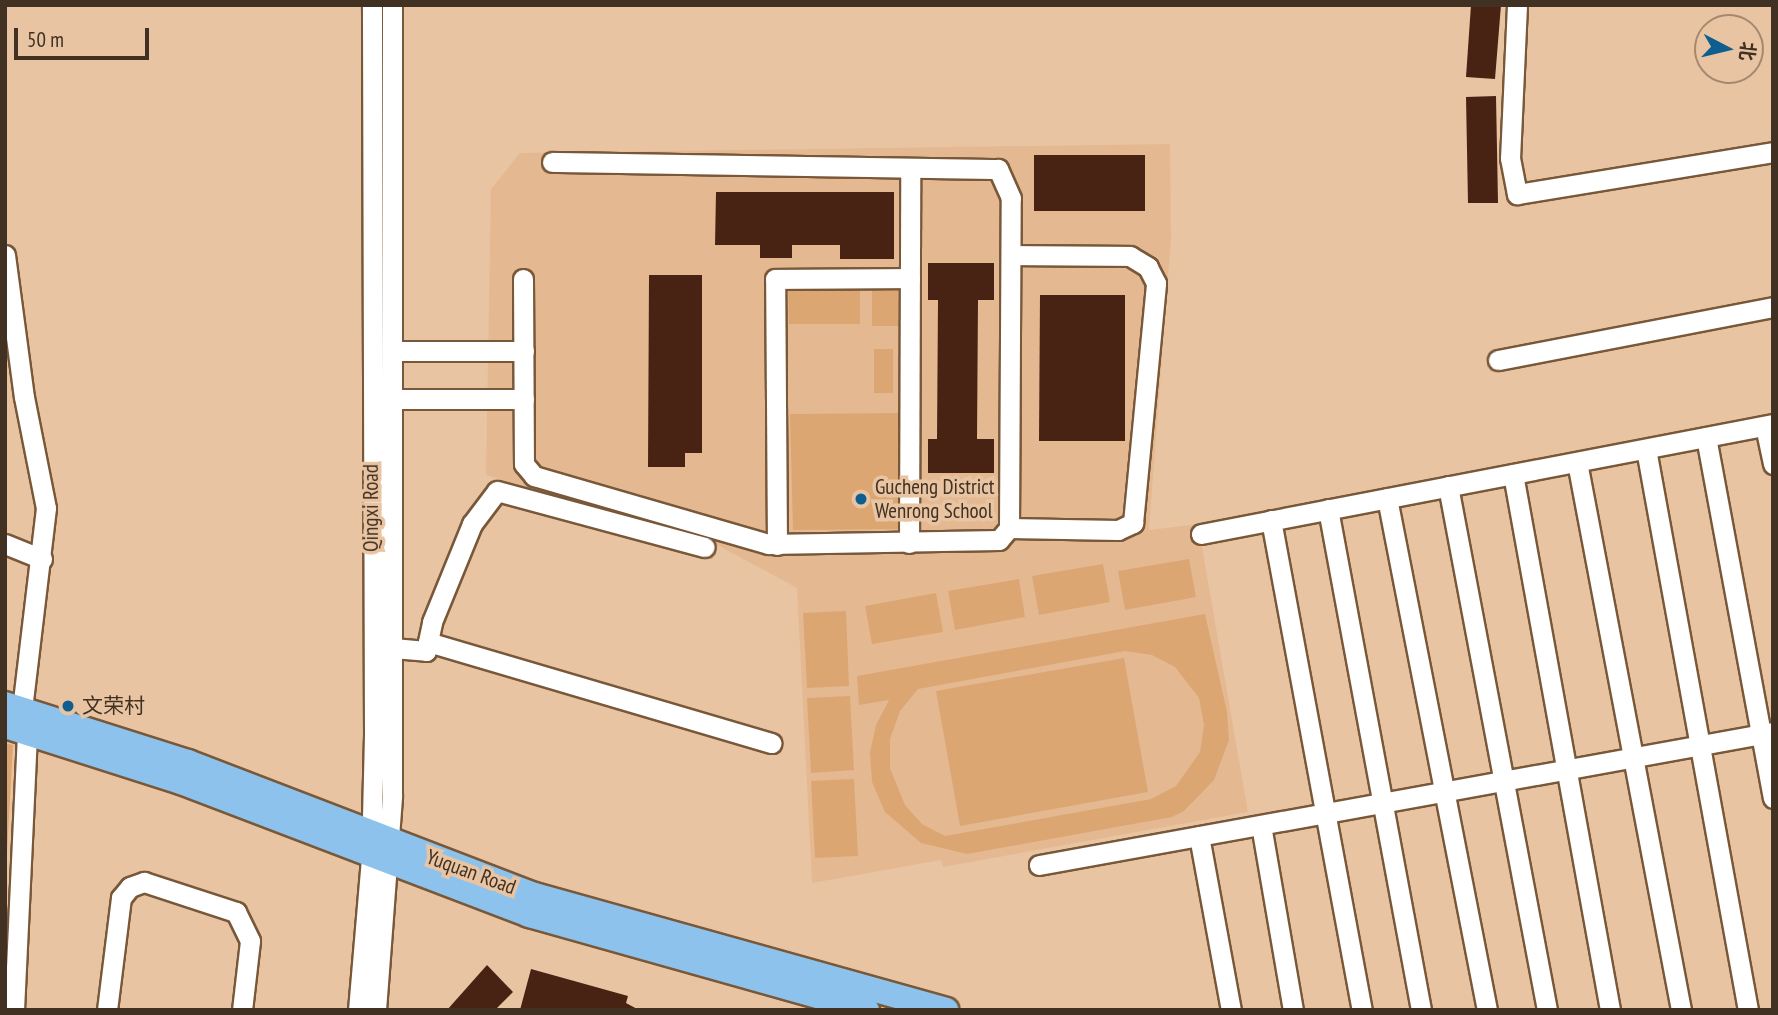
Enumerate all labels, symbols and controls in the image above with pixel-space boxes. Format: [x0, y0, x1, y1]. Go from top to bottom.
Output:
scale bar [18, 14, 152, 58]
north arrow [1694, 14, 1764, 84]
text: 50 m [27, 26, 64, 53]
text: 北 [1735, 40, 1761, 62]
street label: Qingxi Road [358, 464, 384, 552]
place label: Gucheng District Wenrong School [875, 474, 995, 524]
marker: Gucheng District Wenrong School [853, 491, 869, 507]
place label: 文荣村 [82, 693, 145, 719]
marker: 文荣村 [60, 698, 76, 714]
street label: Yuquan Road [423, 844, 519, 900]

